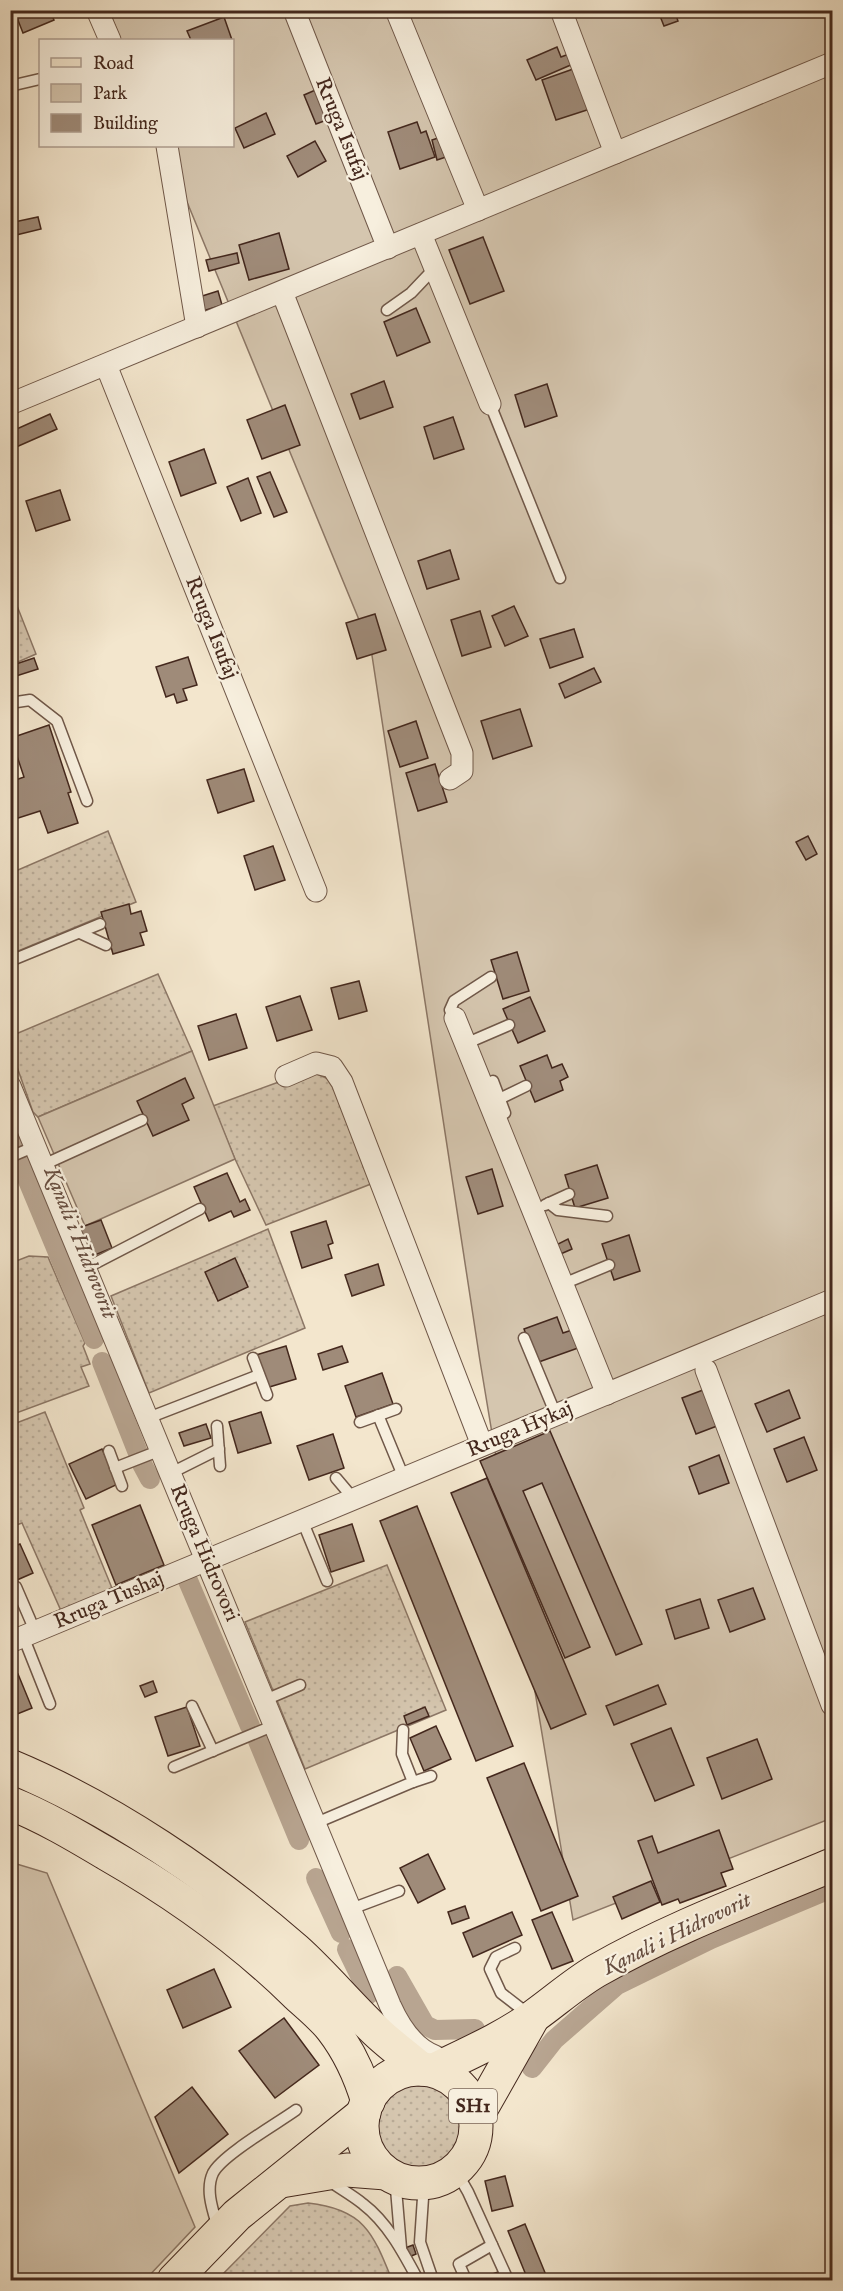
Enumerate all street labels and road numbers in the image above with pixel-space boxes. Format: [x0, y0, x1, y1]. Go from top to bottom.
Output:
street label: Rruga Isufaj [308, 74, 374, 184]
street label: Rruga Isufaj [178, 573, 244, 683]
street label: Rruga Hykaj [463, 1396, 577, 1464]
street label: Rruga Hidrovori [163, 1480, 245, 1626]
street label: Rruga Tushaj [50, 1566, 168, 1636]
road number: SH1 [449, 2089, 497, 2123]

